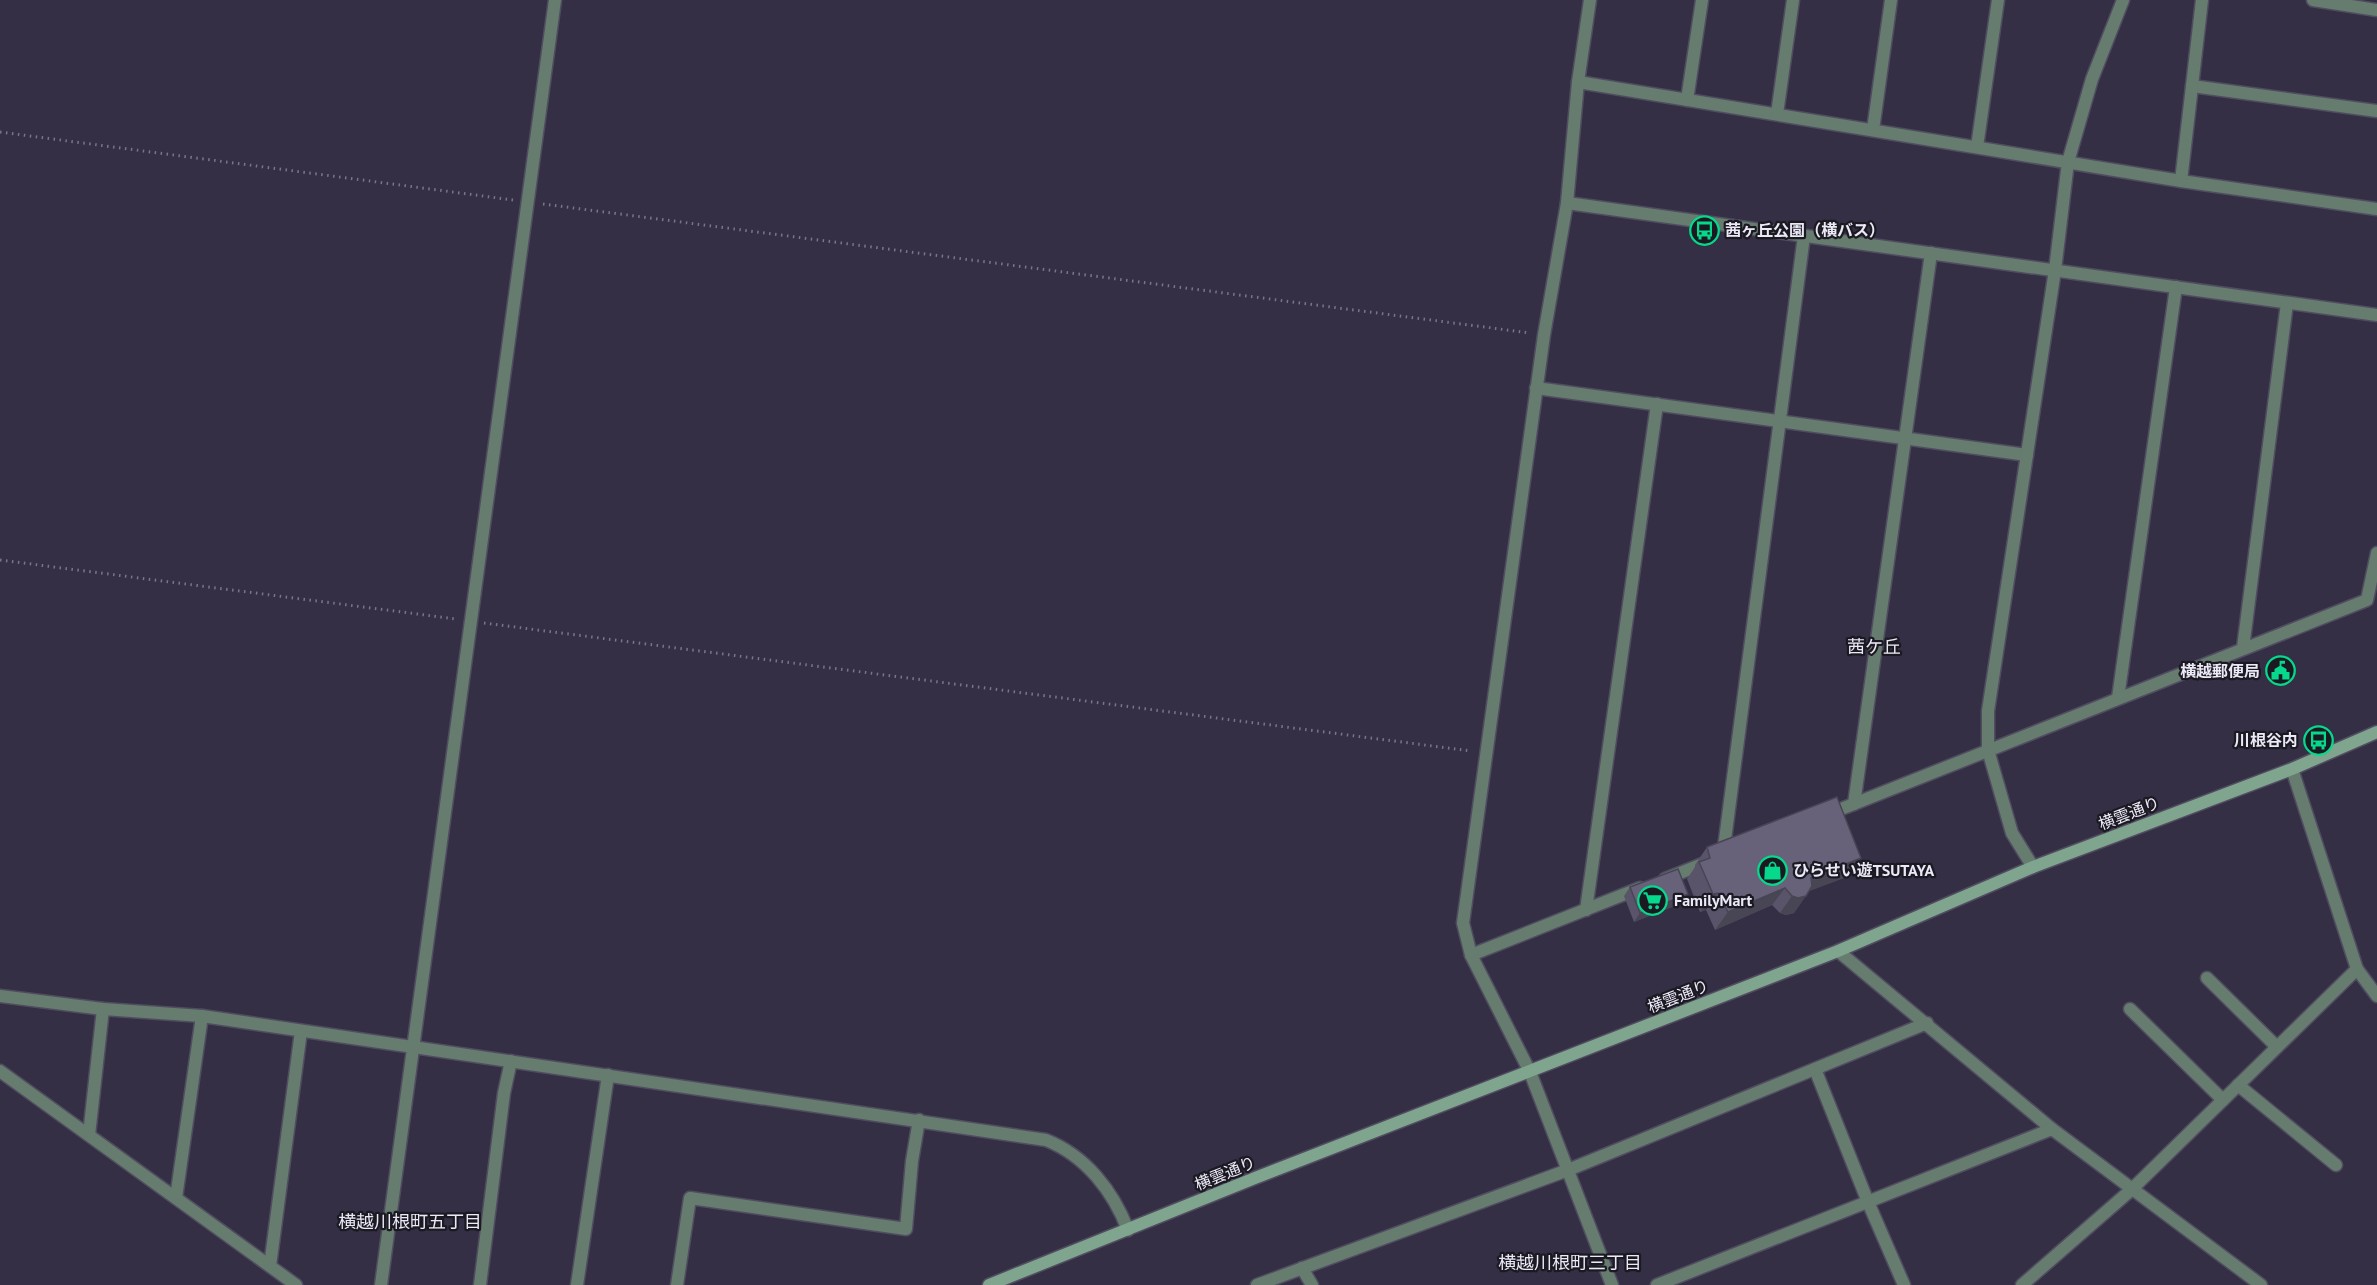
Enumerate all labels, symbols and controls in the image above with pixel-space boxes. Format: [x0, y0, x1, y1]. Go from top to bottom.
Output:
bus stop icon: 茜ヶ丘公園（横バス） [1688, 214, 1720, 246]
place label: 茜ヶ丘公園（横バス） [1725, 220, 1885, 240]
district label: 茜ケ丘 [1847, 635, 1901, 658]
public building icon: 横越郵便局 [2265, 655, 2297, 687]
place label: 横越郵便局 [2180, 661, 2260, 681]
bus stop icon: 川根谷内 [2303, 724, 2335, 756]
place label: 川根谷内 [2234, 730, 2298, 750]
street label: 横雲通り [2096, 792, 2162, 834]
shop icon: ひらせい遊TSUTAYA [1756, 854, 1788, 886]
place label: ひらせい遊TSUTAYA [1793, 860, 1934, 880]
supermarket icon: FamilyMart [1637, 884, 1669, 916]
place label: FamilyMart [1674, 890, 1752, 910]
street label: 横雲通り [1645, 975, 1711, 1017]
street label: 横雲通り [1192, 1152, 1258, 1194]
district label: 横越川根町五丁目 [338, 1210, 482, 1233]
district label: 横越川根町三丁目 [1498, 1251, 1642, 1274]

